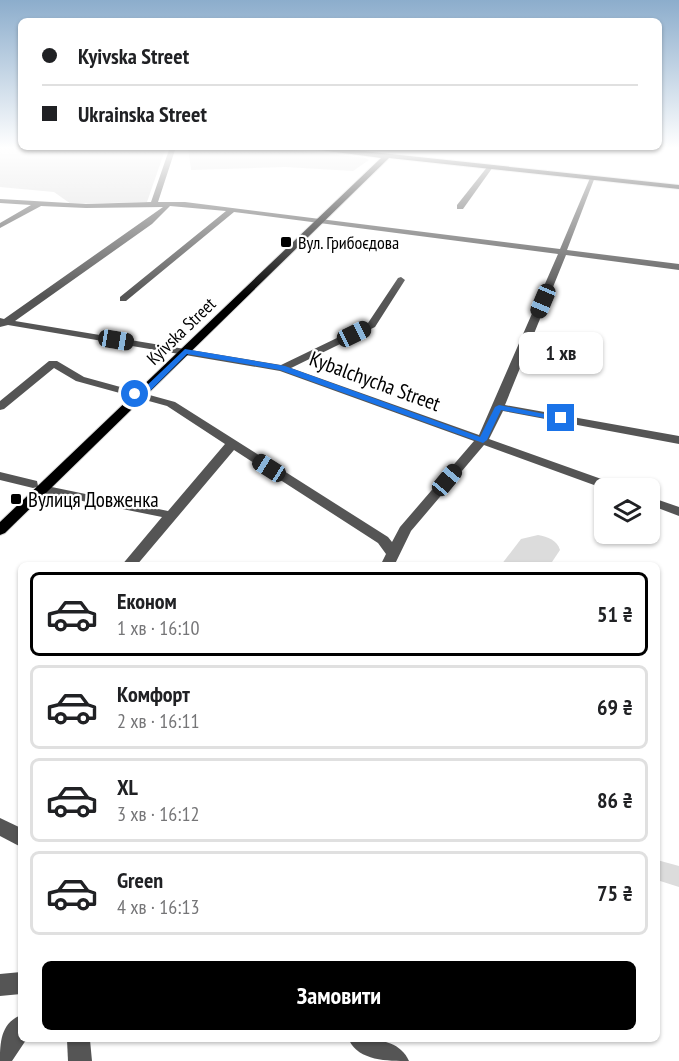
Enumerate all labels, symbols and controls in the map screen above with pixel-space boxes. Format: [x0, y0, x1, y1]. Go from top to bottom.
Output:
text: Kyivska Street [78, 42, 189, 70]
text: Ukrainska Street [78, 100, 207, 128]
place label: Вул. Грибоєдова [298, 231, 399, 254]
marker: Вул. Грибоєдова [279, 235, 293, 249]
car [528, 281, 558, 321]
street label: Kyivska Street [142, 292, 220, 370]
car [334, 318, 374, 350]
car [97, 328, 135, 352]
callout: 1 хв [519, 331, 603, 373]
text: 1 хв [546, 340, 576, 366]
street label: Kybalchycha Street [306, 345, 444, 417]
route start [121, 380, 148, 407]
route end [547, 404, 574, 431]
car [249, 451, 289, 485]
car [429, 460, 465, 500]
map controls [594, 478, 660, 544]
button: layers [594, 478, 660, 544]
place label: Вулиця Довженка [28, 486, 159, 513]
marker: Вулиця Довженка [9, 492, 23, 506]
icon: car [45, 587, 99, 641]
text: Економ [117, 587, 177, 615]
text: 51 ₴ [597, 600, 633, 628]
text: 1 хв · 16:10 [117, 615, 199, 641]
icon: car [45, 680, 99, 734]
text: Комфорт [117, 680, 190, 708]
text: 69 ₴ [597, 693, 633, 721]
text: 2 хв · 16:11 [117, 708, 199, 734]
icon: car [45, 773, 99, 827]
text: XL [117, 773, 138, 801]
text: 86 ₴ [597, 786, 633, 814]
text: 3 хв · 16:12 [117, 801, 199, 827]
icon: car [45, 866, 99, 920]
text: Green [117, 866, 163, 894]
text: 75 ₴ [597, 879, 633, 907]
text: 4 хв · 16:13 [117, 894, 199, 920]
button: Замовити [42, 961, 636, 1030]

